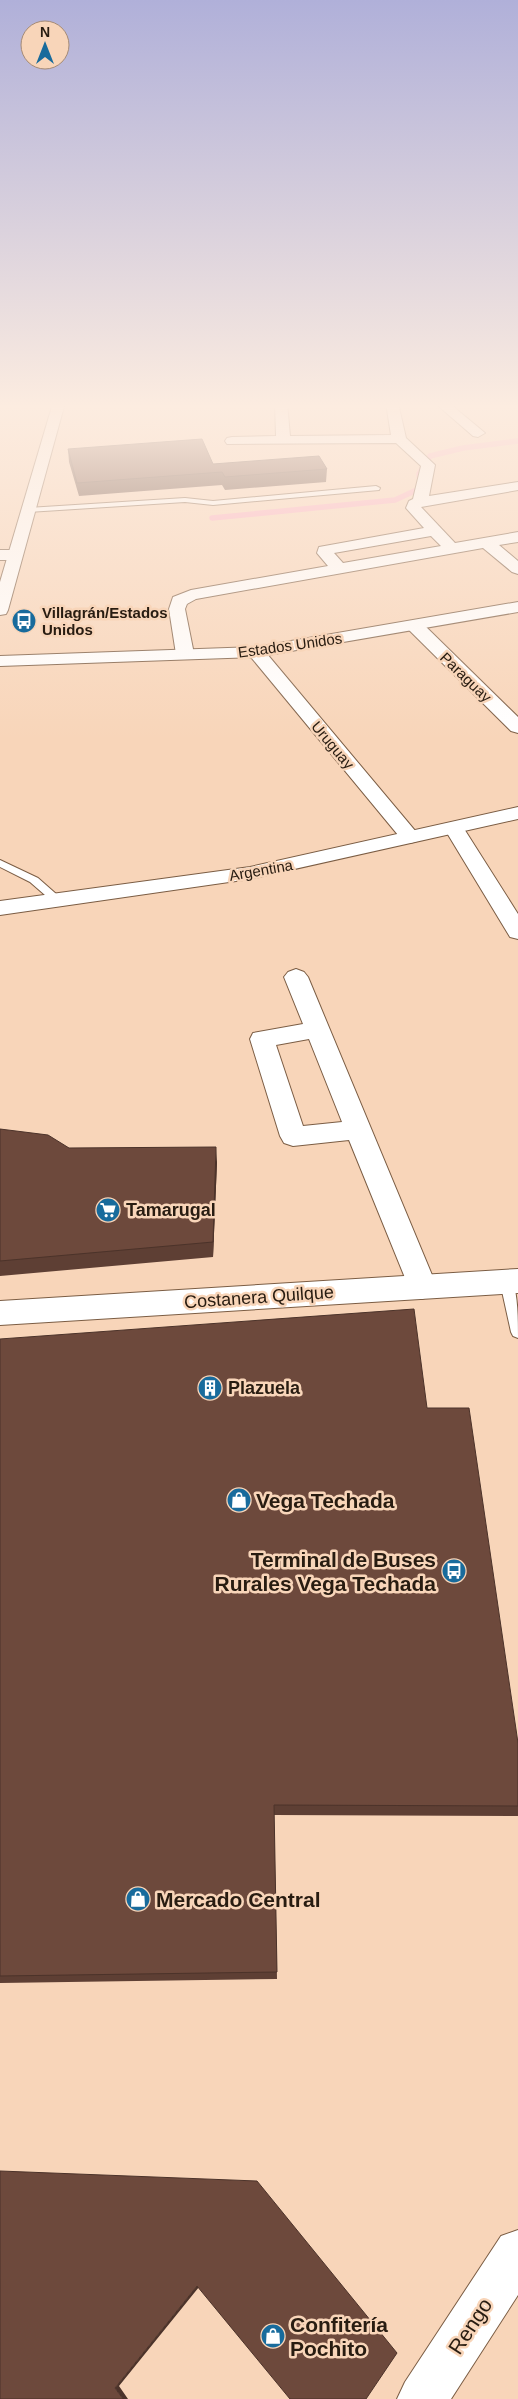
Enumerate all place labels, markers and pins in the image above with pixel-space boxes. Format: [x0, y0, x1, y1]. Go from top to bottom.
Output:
place label: Villagrán/Estados Unidos [42, 604, 168, 638]
bus stop icon: Villagrán/Estados Unidos [11, 608, 37, 634]
supermarket icon: Tamarugal [95, 1197, 121, 1223]
place label: Tamarugal [126, 1200, 216, 1220]
building icon: Plazuela [197, 1375, 223, 1401]
place label: Plazuela [228, 1378, 301, 1398]
shop icon: Vega Techada [226, 1487, 252, 1513]
place label: Vega Techada [256, 1489, 395, 1512]
place label: Terminal de Buses Rurales Vega Techada [215, 1548, 436, 1595]
bus stop icon: Terminal de Buses Rurales Vega Techada [441, 1558, 467, 1584]
shop icon: Mercado Central [125, 1886, 151, 1912]
place label: Mercado Central [156, 1888, 321, 1911]
place label: Confitería Pochito [290, 2313, 388, 2360]
shop icon: Confitería Pochito [260, 2323, 286, 2349]

